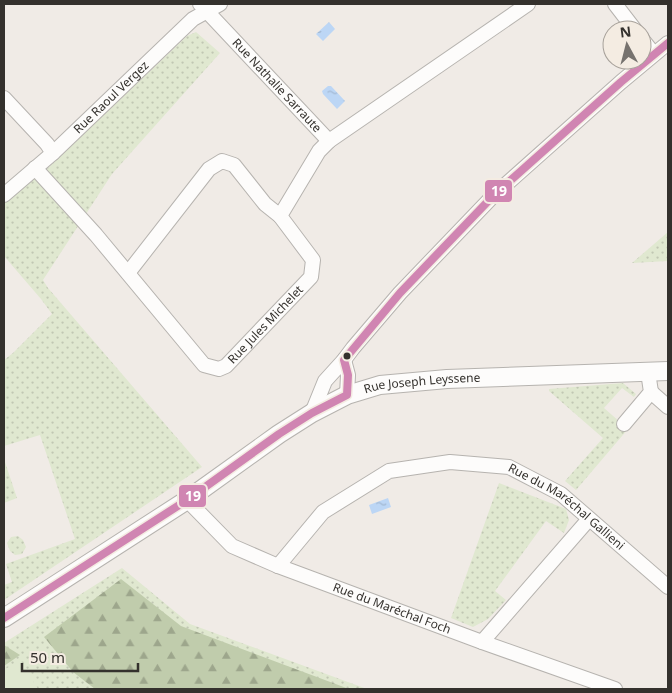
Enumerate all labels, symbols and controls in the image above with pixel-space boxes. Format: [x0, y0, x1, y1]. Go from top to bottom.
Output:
north arrow [602, 20, 652, 70]
text: N [619, 21, 632, 42]
street label: Rue Nathalie Sarraute [229, 34, 326, 136]
street label: Rue Raoul Vergez [69, 57, 152, 137]
line badge: 19 [484, 179, 513, 203]
text: 19 [491, 181, 507, 200]
street label: Rue Jules Michelet [224, 281, 307, 367]
unlabelled marker [342, 351, 352, 361]
street label: Rue Joseph Leyssene [362, 369, 481, 397]
street label: Rue du Maréchal Gallieni [505, 459, 629, 554]
line badge: 19 [178, 484, 207, 508]
text: 19 [185, 486, 201, 505]
street label: Rue du Maréchal Foch [331, 578, 453, 638]
scale bar [22, 640, 139, 672]
text: 50 m [30, 647, 65, 667]

